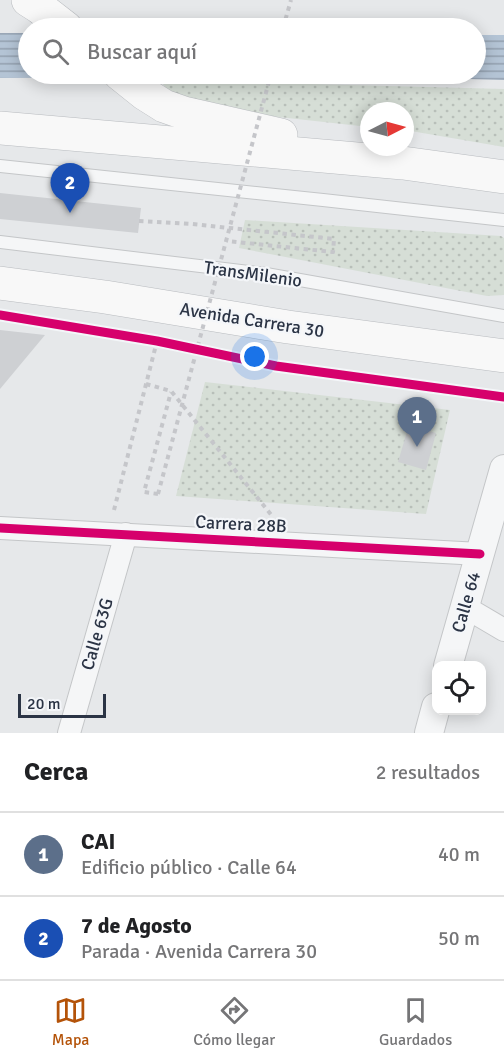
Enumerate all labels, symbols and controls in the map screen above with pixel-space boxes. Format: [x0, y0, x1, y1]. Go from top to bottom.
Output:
search box [18, 18, 486, 84]
icon: search [39, 35, 72, 68]
text: Buscar aquí [87, 38, 197, 65]
north arrow [360, 102, 414, 156]
pin: 2 [50, 164, 90, 213]
street label: TransMilenio [203, 256, 303, 292]
street label: Avenida Carrera 30 [178, 298, 326, 342]
your location [240, 342, 269, 371]
pin: 1 [398, 398, 436, 447]
street label: Carrera 28B [195, 511, 287, 537]
street label: Calle 64 [447, 569, 485, 635]
street label: Calle 63G [76, 595, 118, 673]
map controls [432, 661, 486, 715]
button: locate [432, 661, 486, 715]
scale bar [18, 691, 106, 718]
text: 20 m [27, 694, 61, 714]
text: Cerca [24, 756, 88, 788]
text: 2 resultados [376, 760, 480, 785]
text: CAI [81, 828, 115, 855]
text: 1 [38, 842, 49, 867]
text: 40 m [438, 842, 480, 867]
text: Edificio público · Calle 64 [81, 855, 297, 880]
text: 7 de Agosto [81, 912, 192, 939]
text: 2 [38, 926, 49, 951]
text: 50 m [438, 926, 480, 951]
text: Parada · Avenida Carrera 30 [81, 939, 317, 964]
tab: Mapa [52, 994, 89, 1050]
tab: Cómo llegar [193, 994, 275, 1050]
tab: Guardados [379, 994, 452, 1050]

